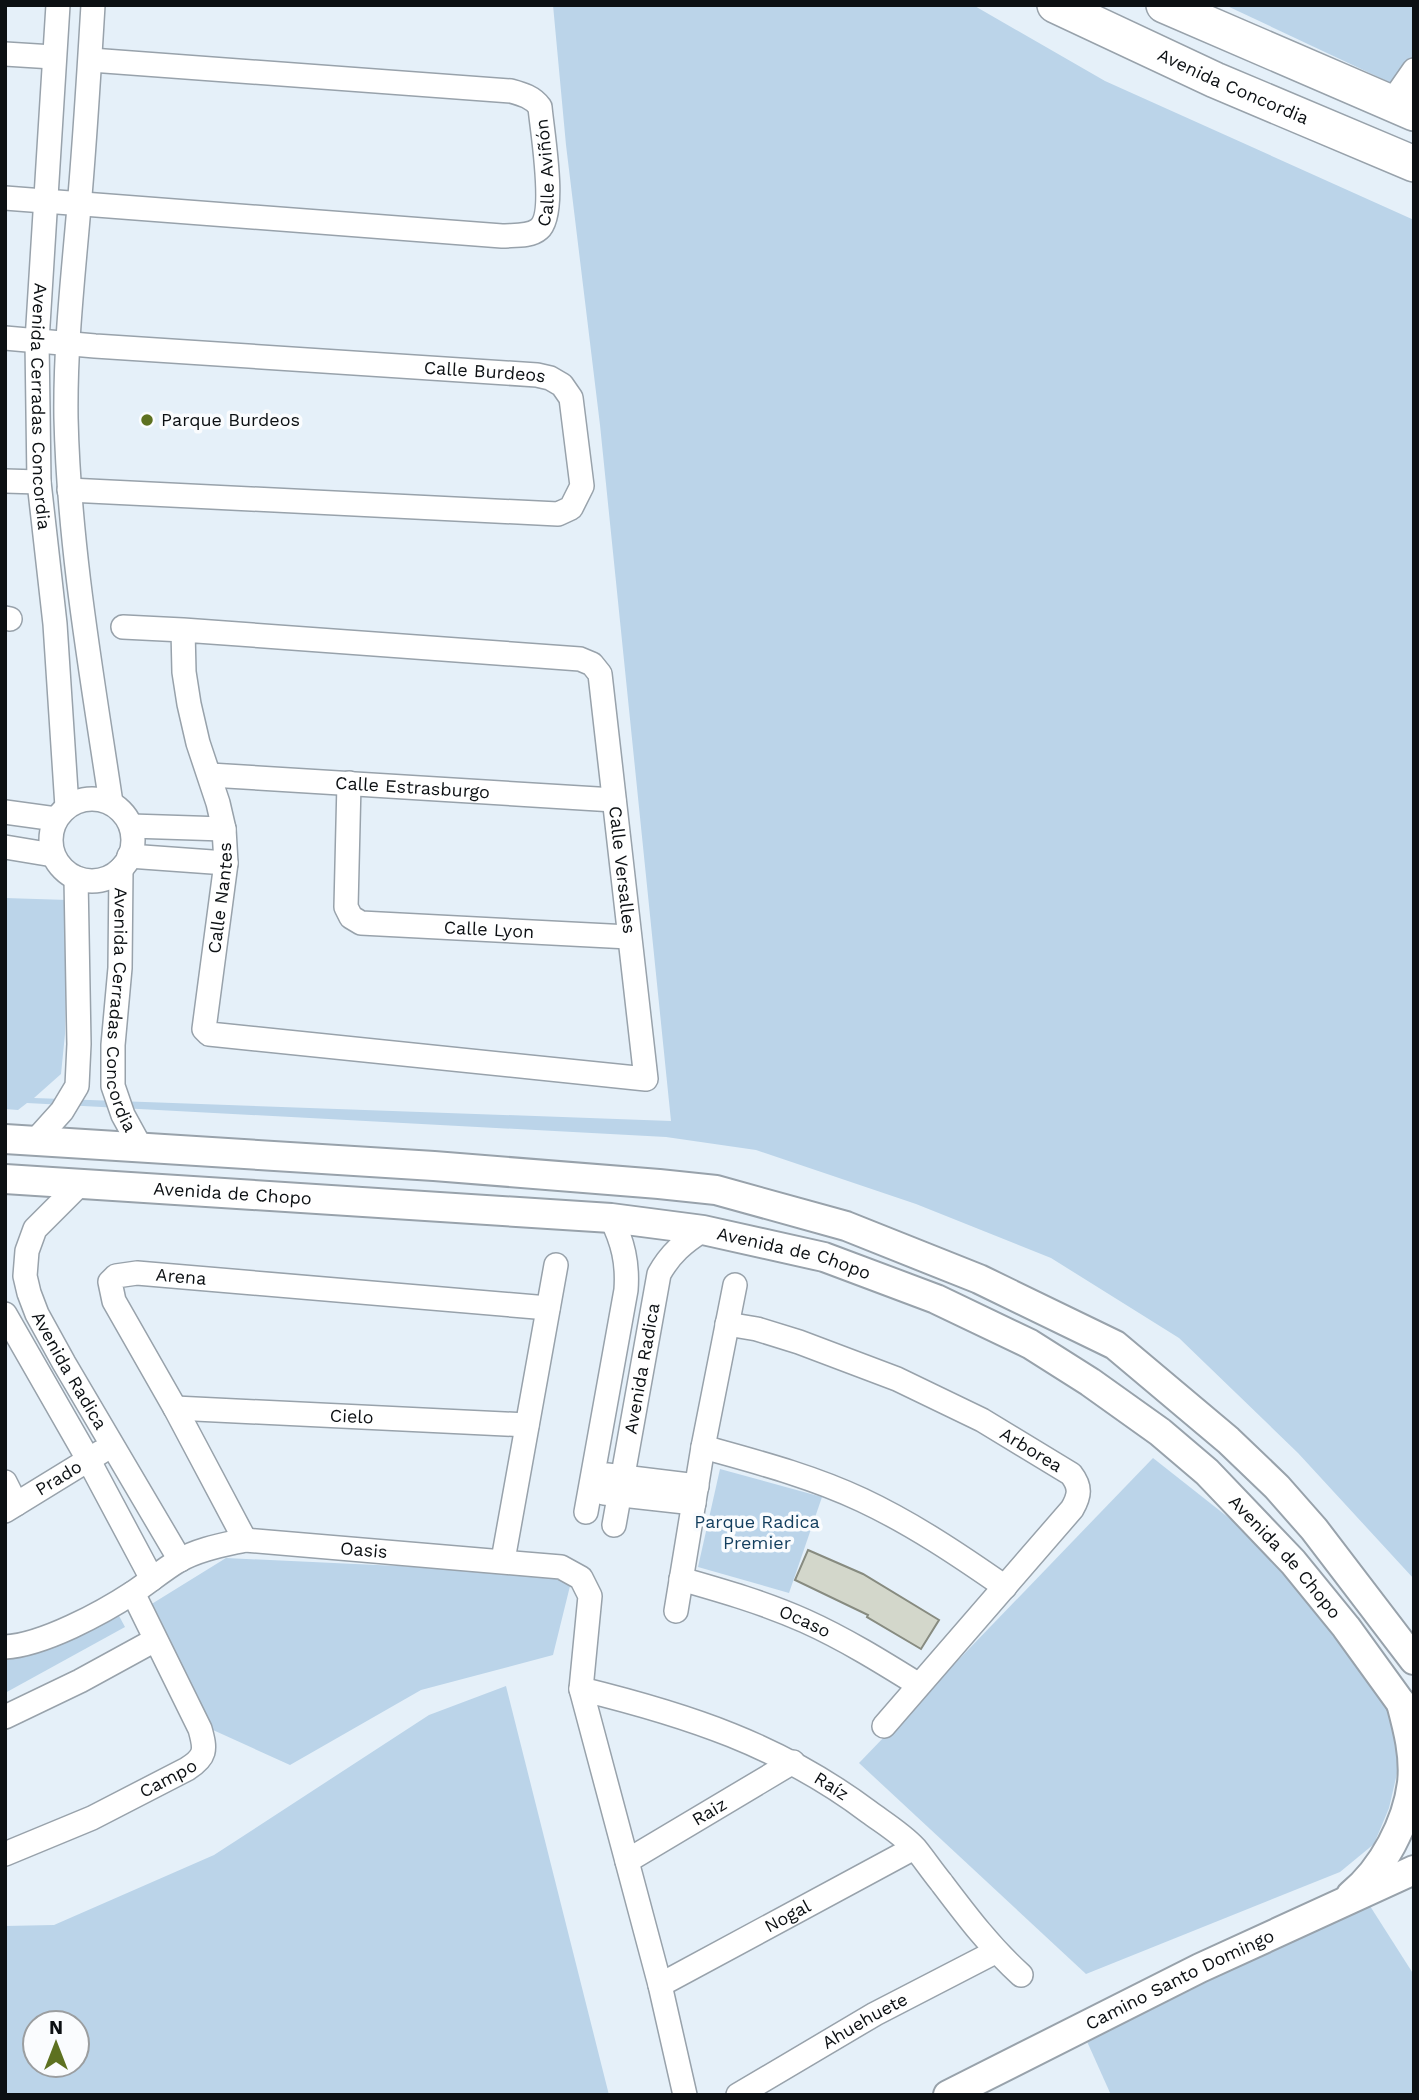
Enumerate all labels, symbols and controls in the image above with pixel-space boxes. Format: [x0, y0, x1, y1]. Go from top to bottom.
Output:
street label: Avenida Concordia [1155, 44, 1312, 128]
street label: Calle Aviñón [530, 118, 558, 229]
street label: Avenida Cerradas Concordia [27, 282, 55, 531]
street label: Calle Burdeos [423, 357, 548, 387]
place label: Parque Burdeos [161, 409, 300, 430]
marker: Parque Burdeos [139, 412, 155, 428]
street label: Calle Estrasburgo [335, 772, 491, 802]
street label: Calle Versalles [605, 805, 640, 935]
street label: Calle Nantes [203, 842, 236, 955]
street label: Avenida Cerradas Concordia [103, 887, 141, 1135]
street label: Calle Lyon [443, 916, 535, 942]
street label: Avenida de Chopo [153, 1178, 312, 1209]
street label: Avenida de Chopo [715, 1222, 874, 1284]
street label: Arena [155, 1264, 207, 1289]
street label: Avenida Radica [620, 1301, 664, 1436]
street label: Avenida Radica [28, 1308, 112, 1433]
street label: Cielo [329, 1404, 374, 1428]
street label: Arborea [996, 1423, 1066, 1476]
street label: Prado [31, 1455, 85, 1500]
street label: Avenida de Chopo [1225, 1491, 1346, 1623]
park label: Parque Radica Premier [694, 1511, 820, 1553]
street label: Oasis [339, 1537, 388, 1562]
street label: Ocaso [776, 1600, 834, 1642]
street label: Campo [136, 1754, 201, 1802]
street label: Raíz [811, 1767, 853, 1804]
street label: Raiz [688, 1793, 730, 1830]
street label: Nogal [761, 1895, 814, 1937]
street label: Camino Santo Domingo [1082, 1925, 1277, 2034]
street label: Ahuehuete [818, 1988, 911, 2053]
north arrow [21, 2009, 91, 2079]
text: N [49, 2016, 63, 2039]

